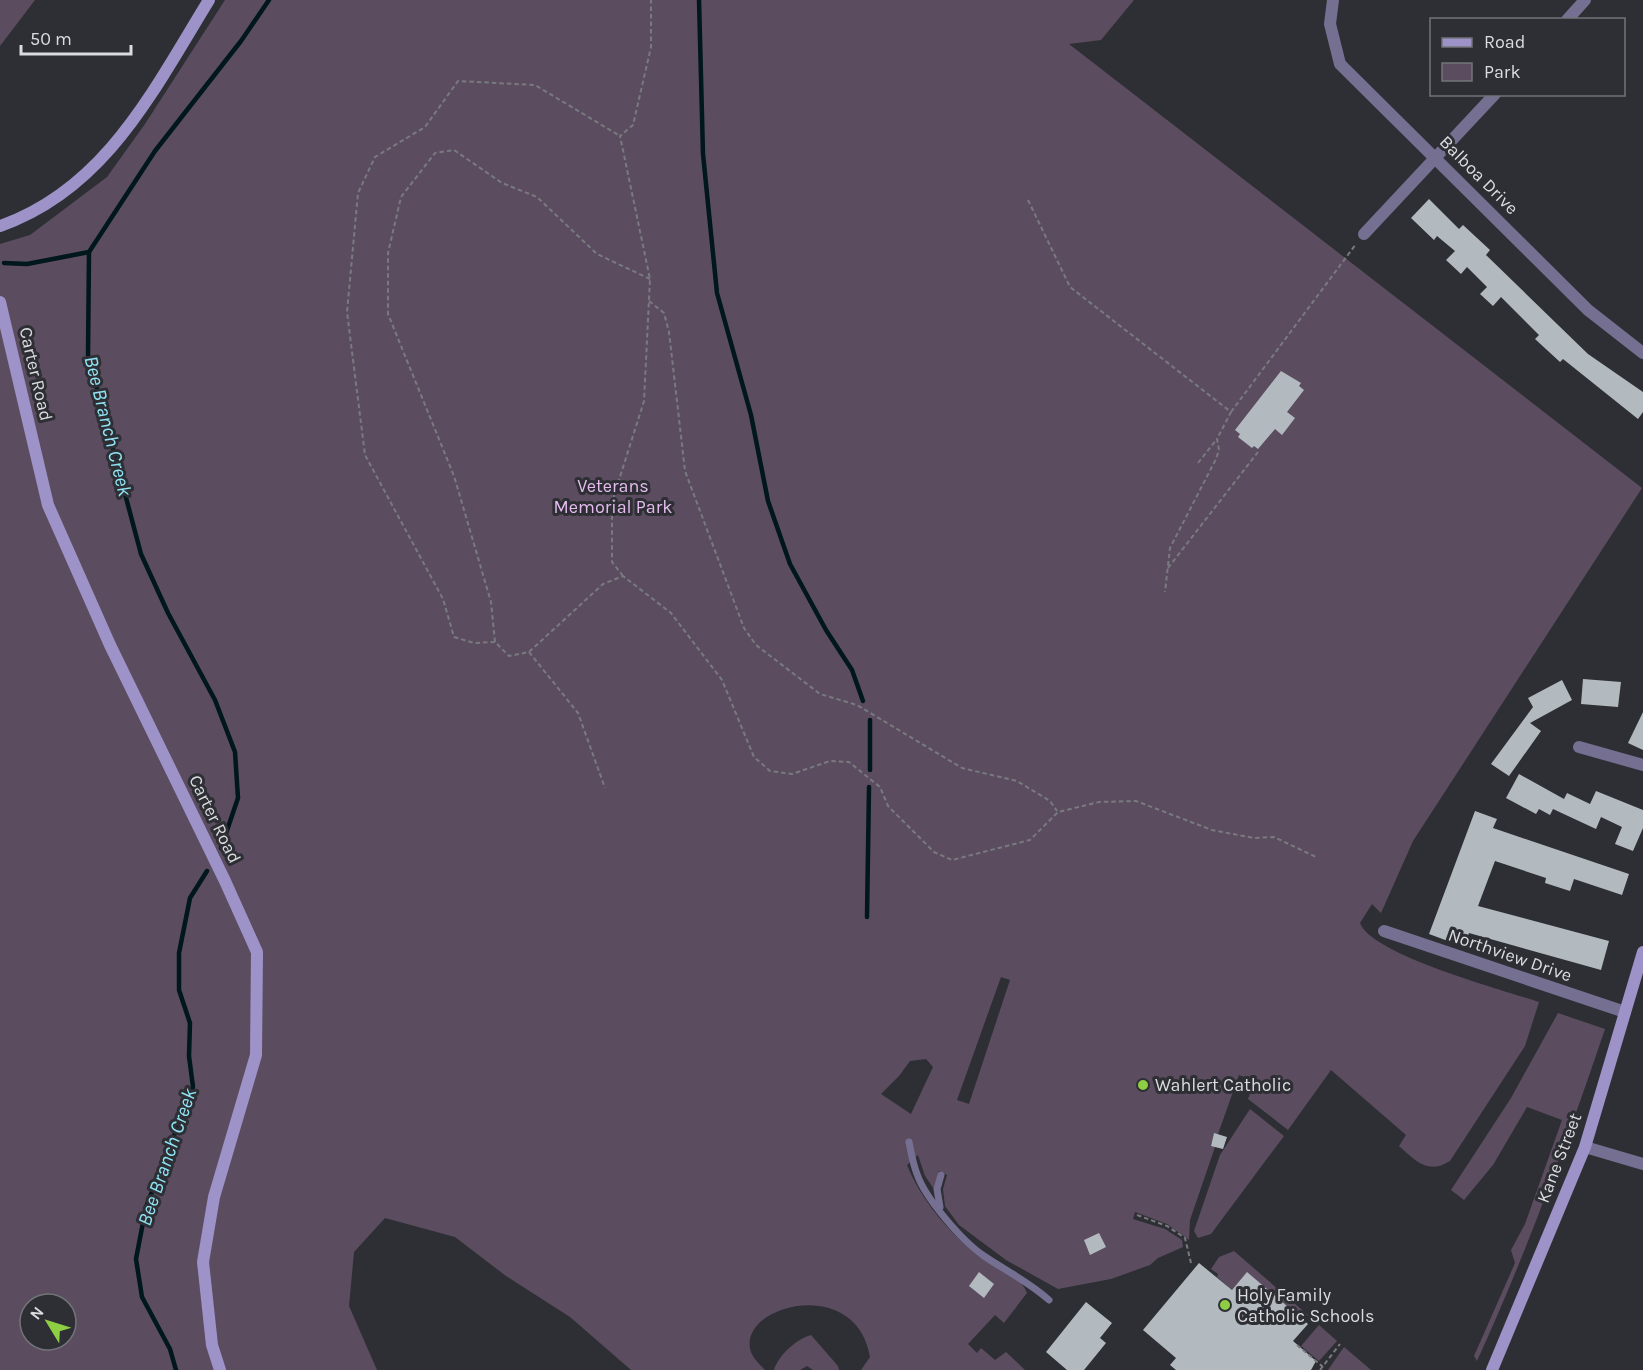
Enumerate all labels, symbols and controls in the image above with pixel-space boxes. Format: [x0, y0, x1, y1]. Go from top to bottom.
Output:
scale bar [21, 18, 130, 56]
legend [1430, 18, 1625, 96]
text: 50 m [30, 28, 72, 50]
text: Road [1484, 31, 1525, 53]
text: Park [1484, 61, 1521, 83]
street label: Balboa Drive [1435, 131, 1523, 219]
street label: Carter Road [15, 325, 57, 423]
water label: Bee Branch Creek [79, 353, 137, 499]
park label: Veterans Memorial Park [554, 475, 672, 518]
street label: Carter Road [184, 771, 246, 867]
street label: Northview Drive [1445, 924, 1575, 986]
place label: Wahlert Catholic [1155, 1074, 1291, 1096]
marker: Wahlert Catholic [1136, 1078, 1150, 1092]
water label: Bee Branch Creek [133, 1084, 202, 1229]
street label: Kane Street [1532, 1110, 1586, 1206]
place label: Holy Family Catholic Schools [1237, 1284, 1375, 1327]
north arrow [18, 1292, 78, 1352]
marker: Holy Family Catholic Schools [1218, 1298, 1232, 1312]
text: N [26, 1303, 48, 1323]

